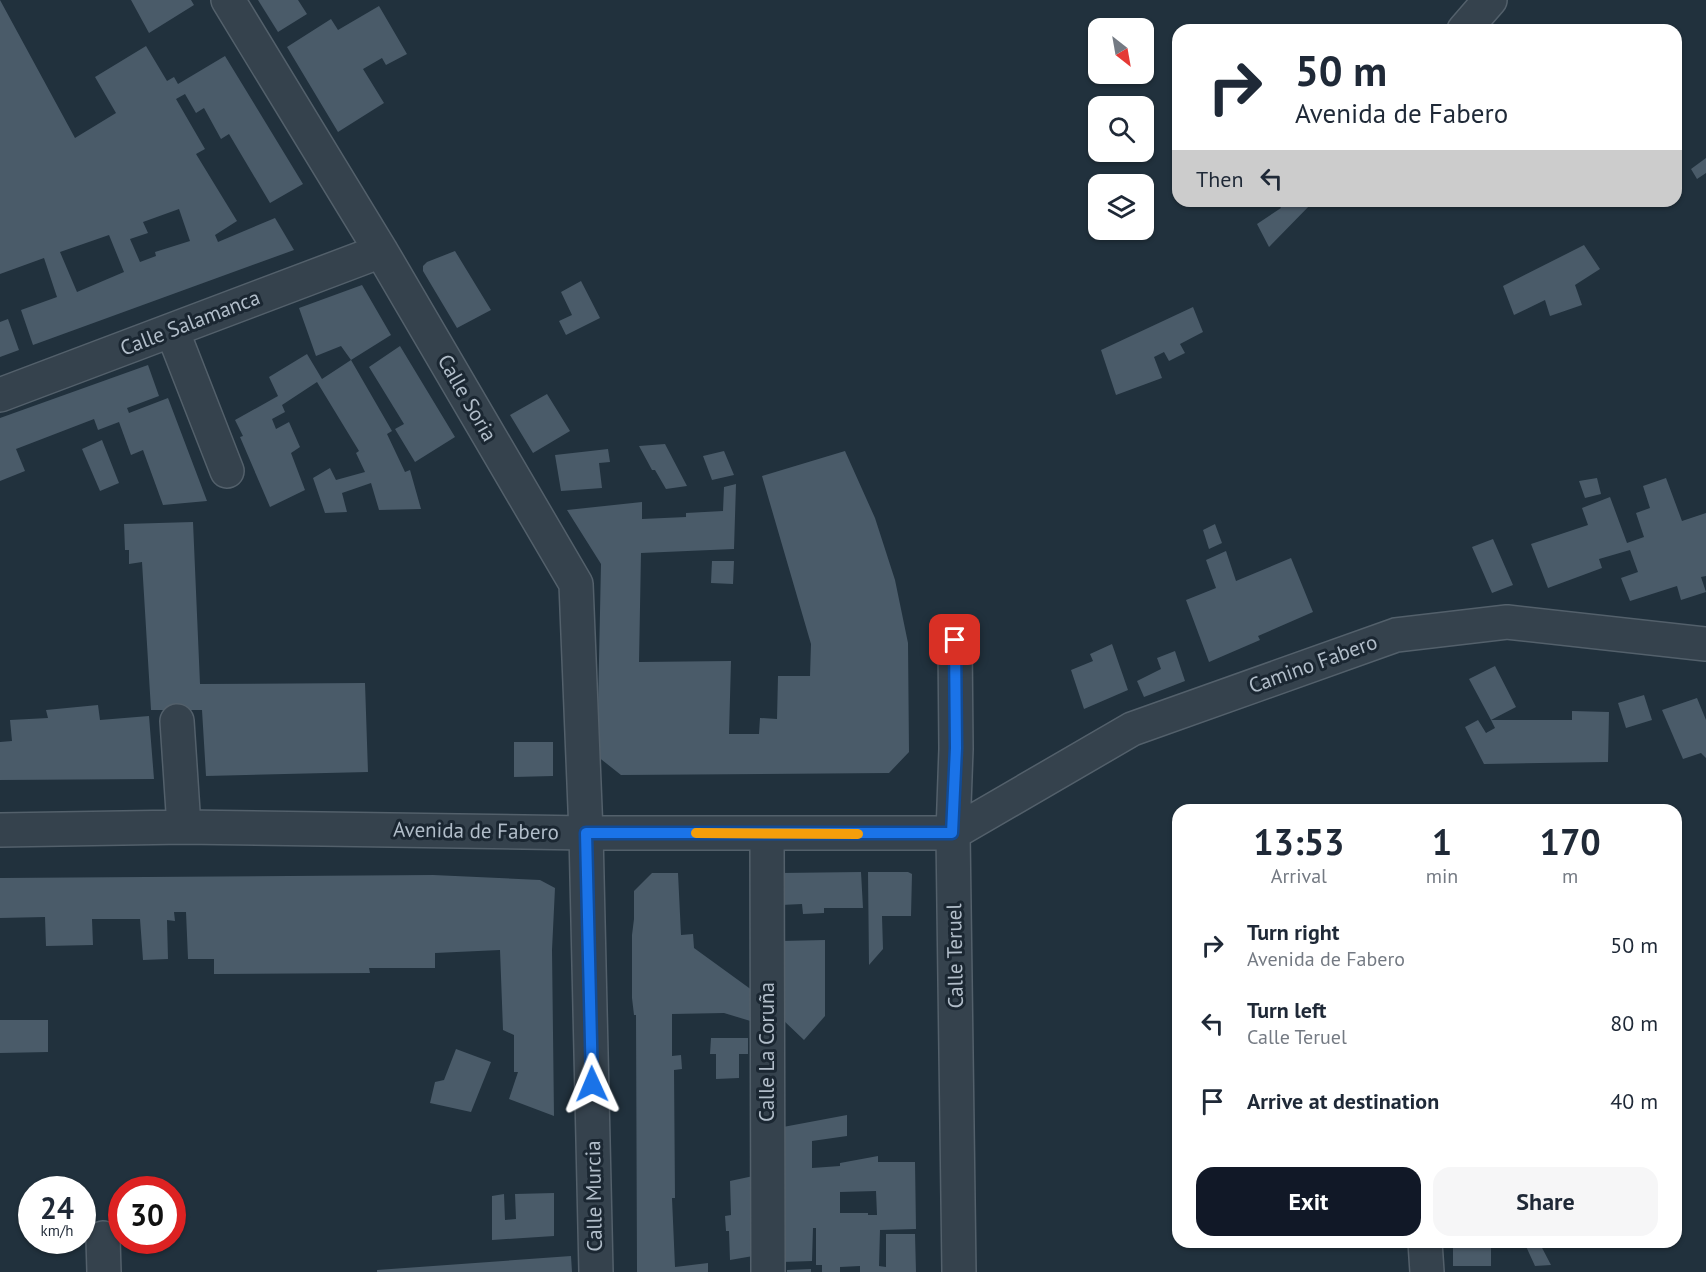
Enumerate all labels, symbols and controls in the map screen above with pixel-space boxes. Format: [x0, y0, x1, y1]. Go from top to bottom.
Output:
north arrow [1088, 18, 1154, 84]
map controls [1088, 18, 1154, 240]
text: 50 m [1295, 43, 1387, 98]
icon: right [1196, 48, 1274, 126]
button: search [1088, 96, 1154, 162]
text: Avenida de Fabero [1295, 96, 1508, 130]
icon: left [1255, 162, 1288, 195]
text: Then [1196, 165, 1243, 193]
button: layers [1088, 174, 1154, 240]
street label: Calle Salamanca [116, 283, 264, 362]
street label: Calle Soria [432, 349, 503, 446]
pin [929, 614, 980, 665]
icon: arrive [938, 623, 971, 656]
street label: Camino Fabero [1245, 628, 1381, 699]
street label: Avenida de Fabero [393, 816, 559, 845]
text: 13:53 [1253, 818, 1345, 865]
text: 1 [1432, 818, 1452, 865]
text: 170 [1540, 818, 1601, 865]
text: Arrival [1271, 863, 1327, 889]
text: min [1426, 863, 1458, 889]
text: m [1562, 863, 1578, 889]
street label: Calle Teruel [940, 903, 969, 1009]
text: Turn right [1247, 918, 1339, 946]
icon: right [1196, 929, 1229, 962]
text: 50 m [1610, 931, 1658, 959]
text: Avenida de Fabero [1247, 946, 1405, 972]
street label: Calle La Coruña [753, 982, 780, 1122]
text: Turn left [1247, 996, 1327, 1024]
icon: left [1196, 1007, 1229, 1040]
text: 80 m [1610, 1009, 1658, 1037]
text: Calle Teruel [1247, 1024, 1347, 1050]
position arrow [560, 1052, 624, 1116]
icon: arrive [1196, 1085, 1229, 1118]
text: Arrive at destination [1247, 1087, 1439, 1115]
text: 40 m [1610, 1087, 1658, 1115]
street label: Calle Murcia [579, 1140, 608, 1252]
button: Exit [1196, 1167, 1421, 1236]
button: Share [1433, 1167, 1658, 1236]
speed limit sign: 30 [108, 1176, 186, 1254]
text: 24 [40, 1188, 74, 1227]
text: km/h [41, 1221, 73, 1240]

